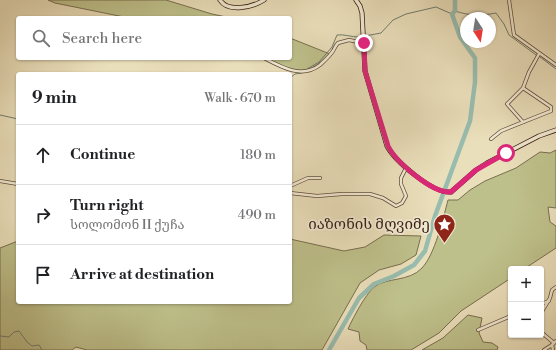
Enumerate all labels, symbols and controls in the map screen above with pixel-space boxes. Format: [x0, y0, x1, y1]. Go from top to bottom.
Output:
north arrow [460, 12, 496, 48]
search box [16, 16, 292, 60]
icon: search [30, 27, 52, 49]
text: Search here [62, 29, 142, 48]
route end [355, 34, 373, 52]
text: 9 min [32, 87, 77, 109]
text: Walk · 670 m [204, 90, 276, 106]
icon: ahead [32, 144, 54, 166]
route start [497, 144, 515, 162]
text: Continue [70, 145, 135, 164]
text: 180 m [240, 147, 276, 163]
text: Turn right [70, 196, 144, 215]
icon: right [32, 204, 54, 226]
text: 490 m [238, 207, 276, 223]
place icon: იაზონის მღვიმე [432, 211, 458, 244]
place label: იაზონის მღვიმე [308, 215, 430, 234]
text: სოლომონ II ქუჩა [70, 217, 185, 233]
icon: arrive [32, 264, 54, 286]
text: Arrive at destination [70, 265, 214, 284]
map controls [508, 266, 544, 338]
button: + [508, 266, 544, 302]
button: − [508, 302, 544, 338]

